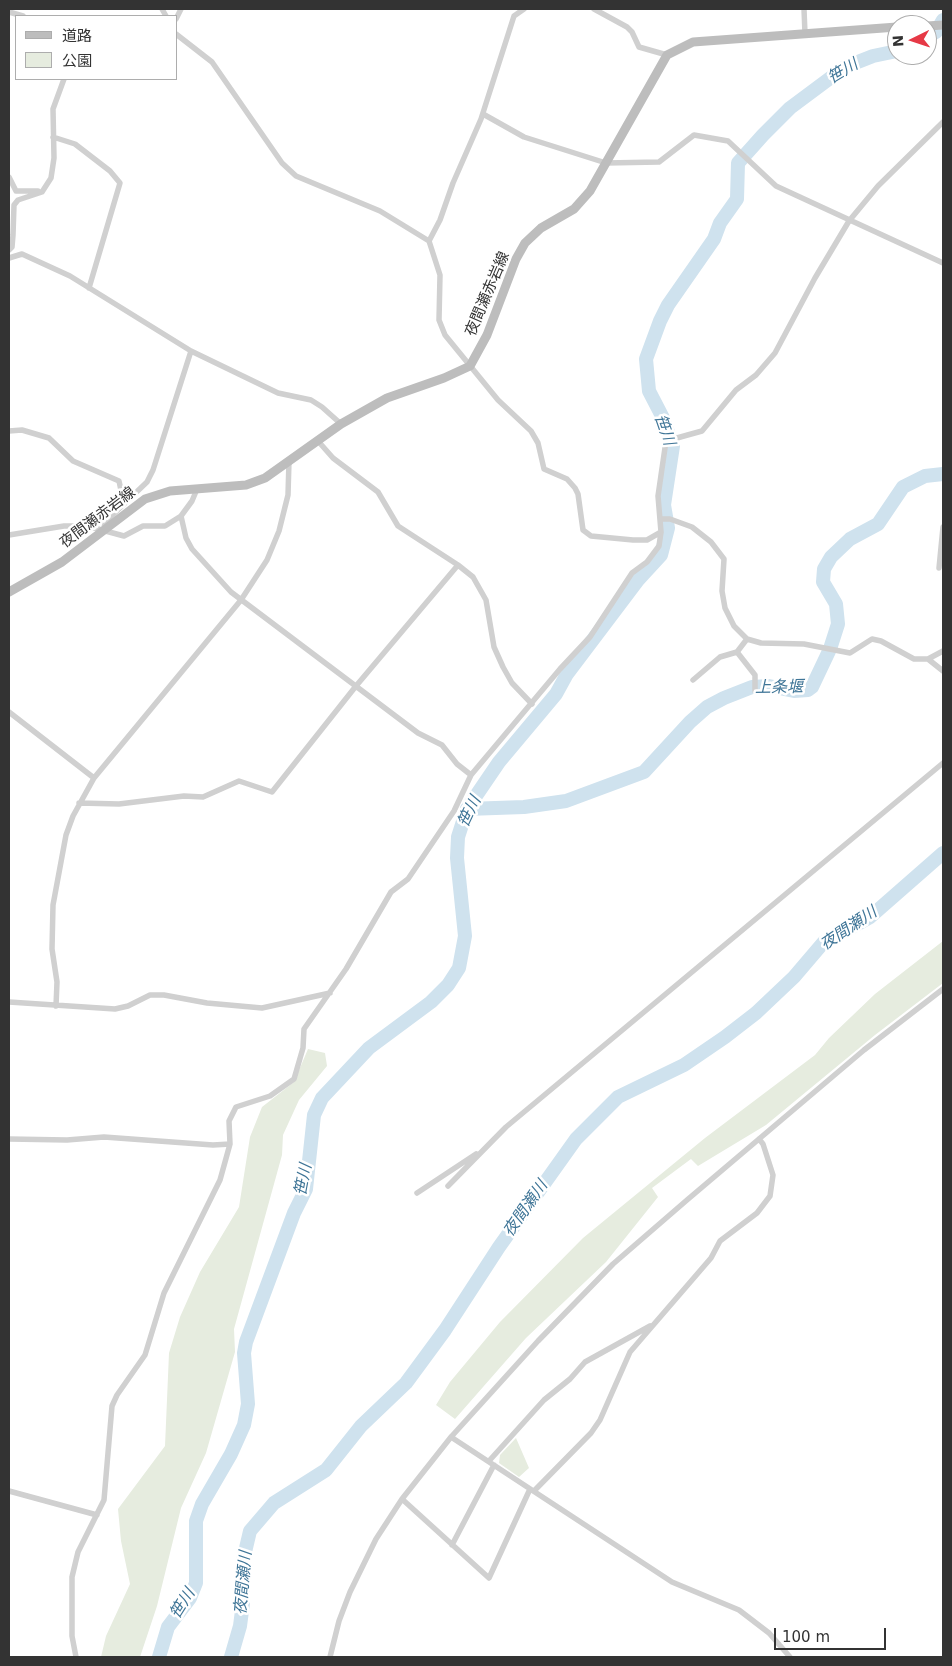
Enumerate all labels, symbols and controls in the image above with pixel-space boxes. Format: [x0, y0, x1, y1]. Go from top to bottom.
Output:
legend [15, 15, 178, 80]
north arrow [887, 15, 937, 65]
text: 道路 [62, 27, 92, 45]
text: N [890, 35, 906, 47]
text: 公園 [62, 52, 92, 70]
water label: 笹川 [824, 56, 862, 88]
street label: 夜間瀬赤岩線 [462, 249, 514, 339]
water label: 笹川 [650, 412, 678, 448]
street label: 夜間瀬赤岩線 [57, 484, 139, 552]
water label: 上条堰 [755, 678, 803, 698]
water label: 笹川 [454, 793, 486, 831]
water label: 夜間瀬川 [817, 903, 881, 955]
water label: 笹川 [292, 1162, 316, 1198]
water label: 夜間瀬川 [500, 1177, 552, 1241]
water label: 夜間瀬川 [232, 1550, 256, 1616]
water label: 笹川 [166, 1585, 200, 1623]
scale bar [777, 1618, 890, 1650]
text: 100 m [782, 1628, 830, 1646]

